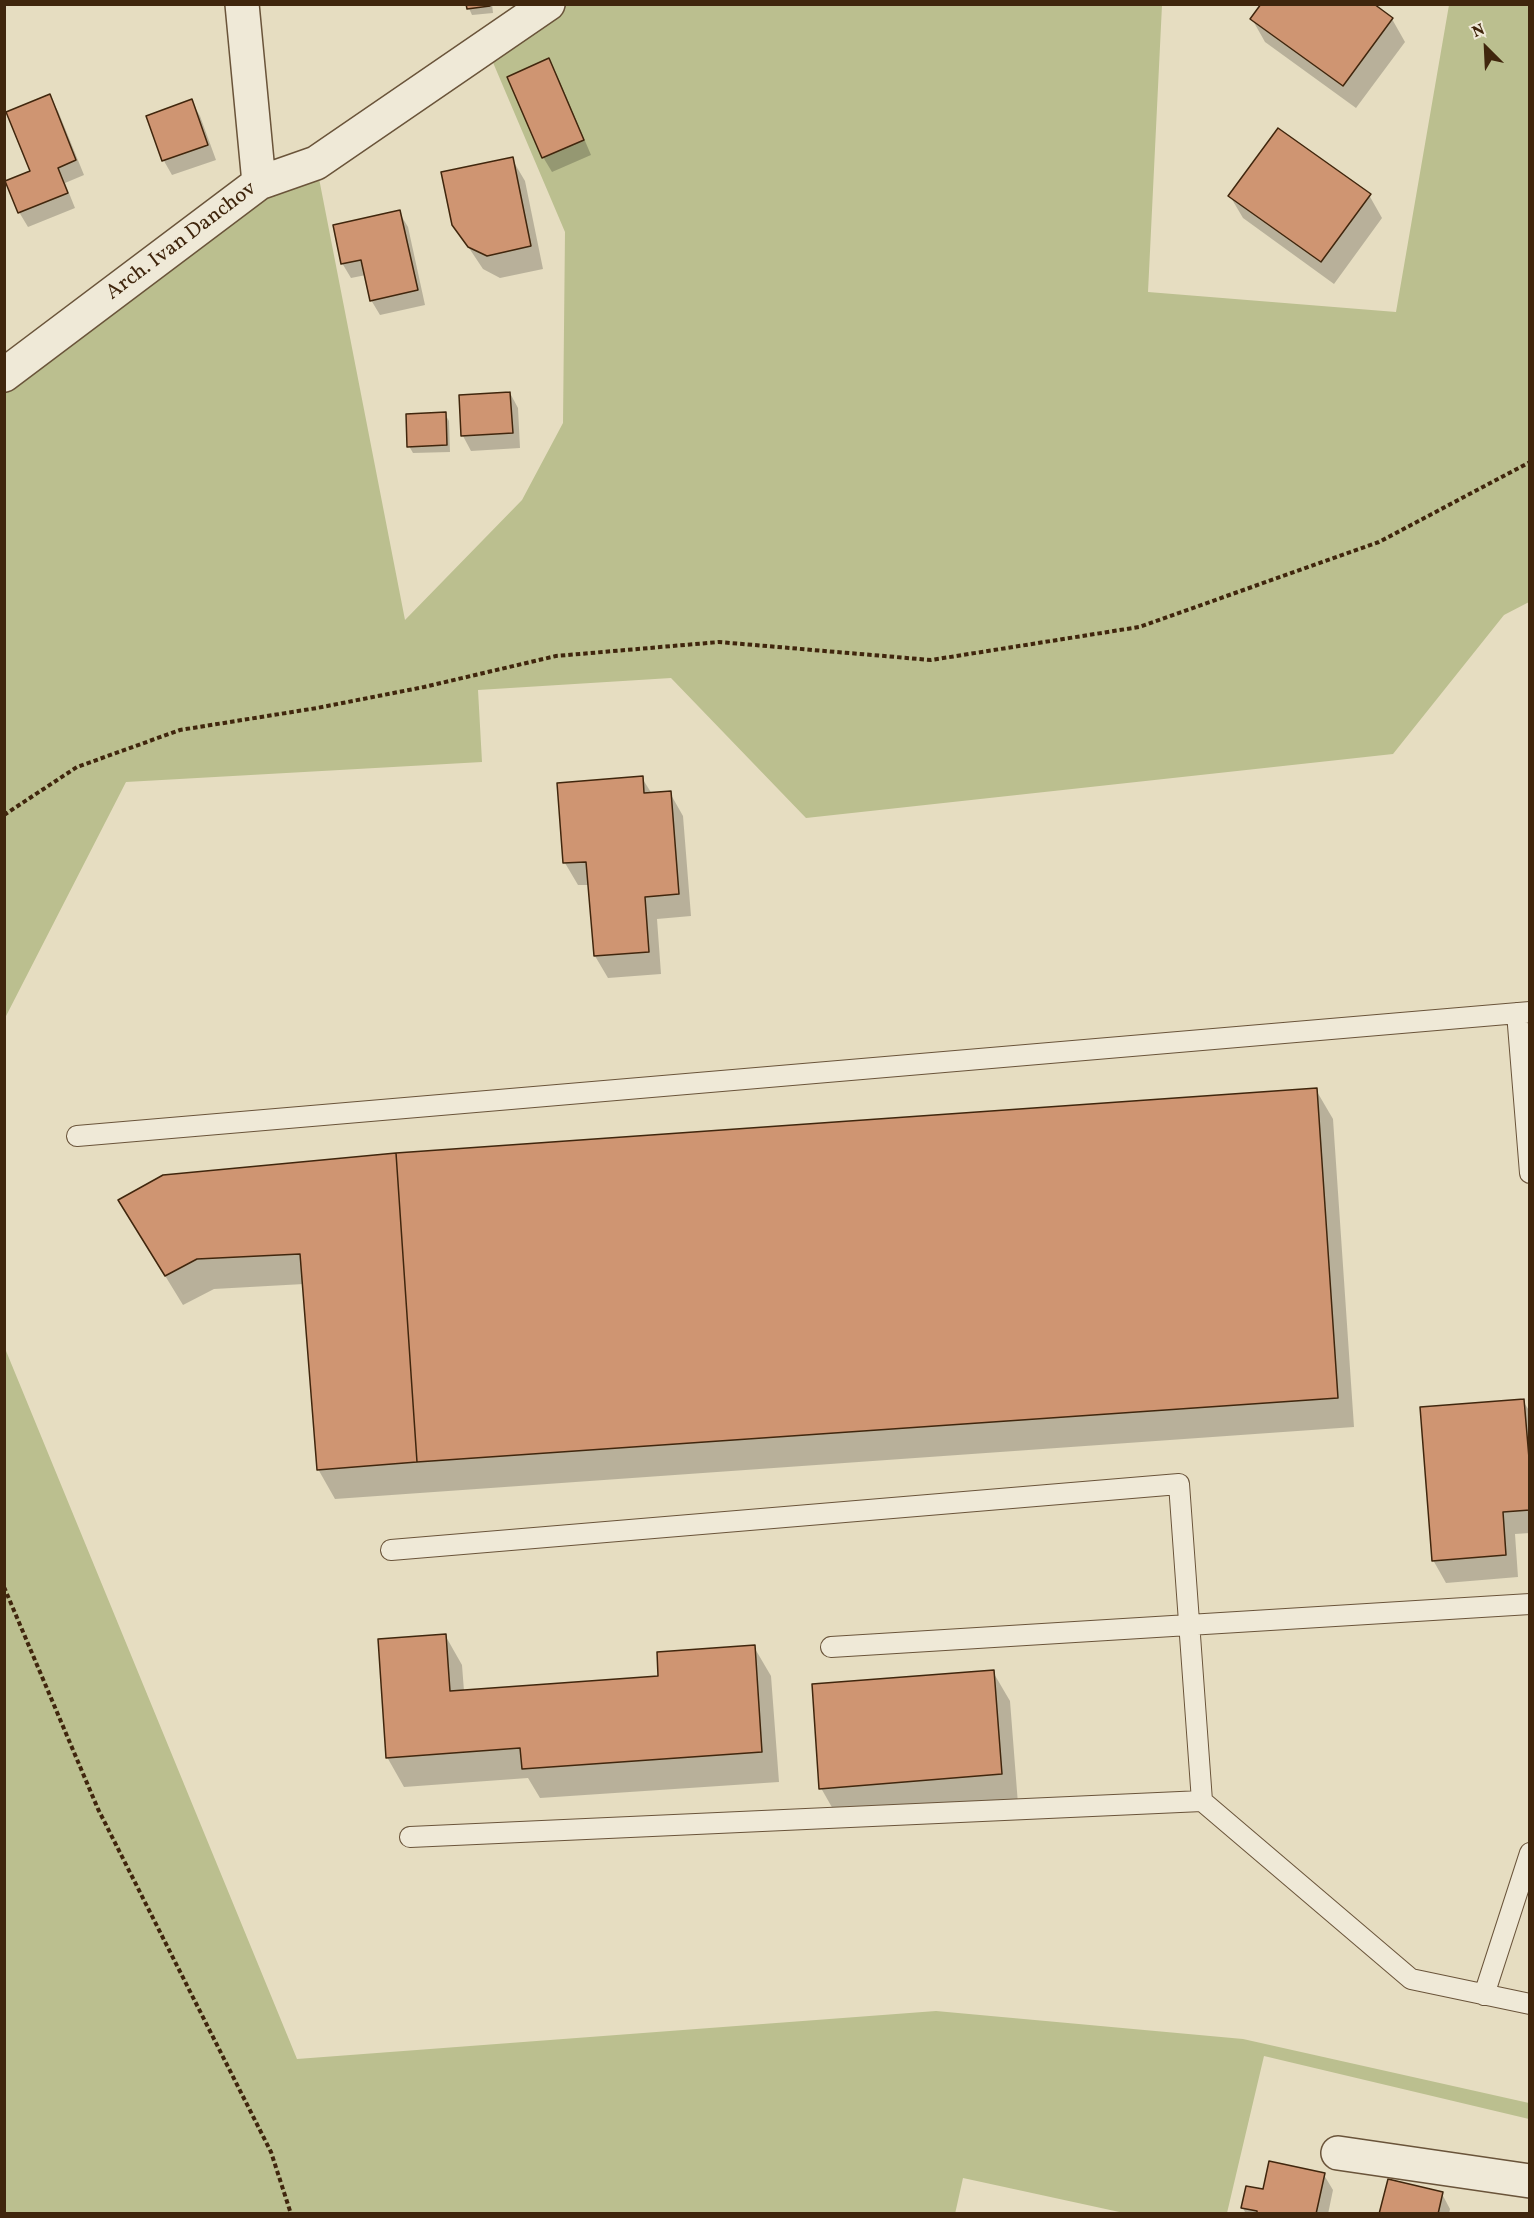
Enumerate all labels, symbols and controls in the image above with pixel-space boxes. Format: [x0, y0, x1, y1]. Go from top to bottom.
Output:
north arrow [1456, 18, 1516, 78]
text: N [1469, 19, 1488, 44]
street label: Arch. Ivan Danchov [102, 177, 262, 307]

